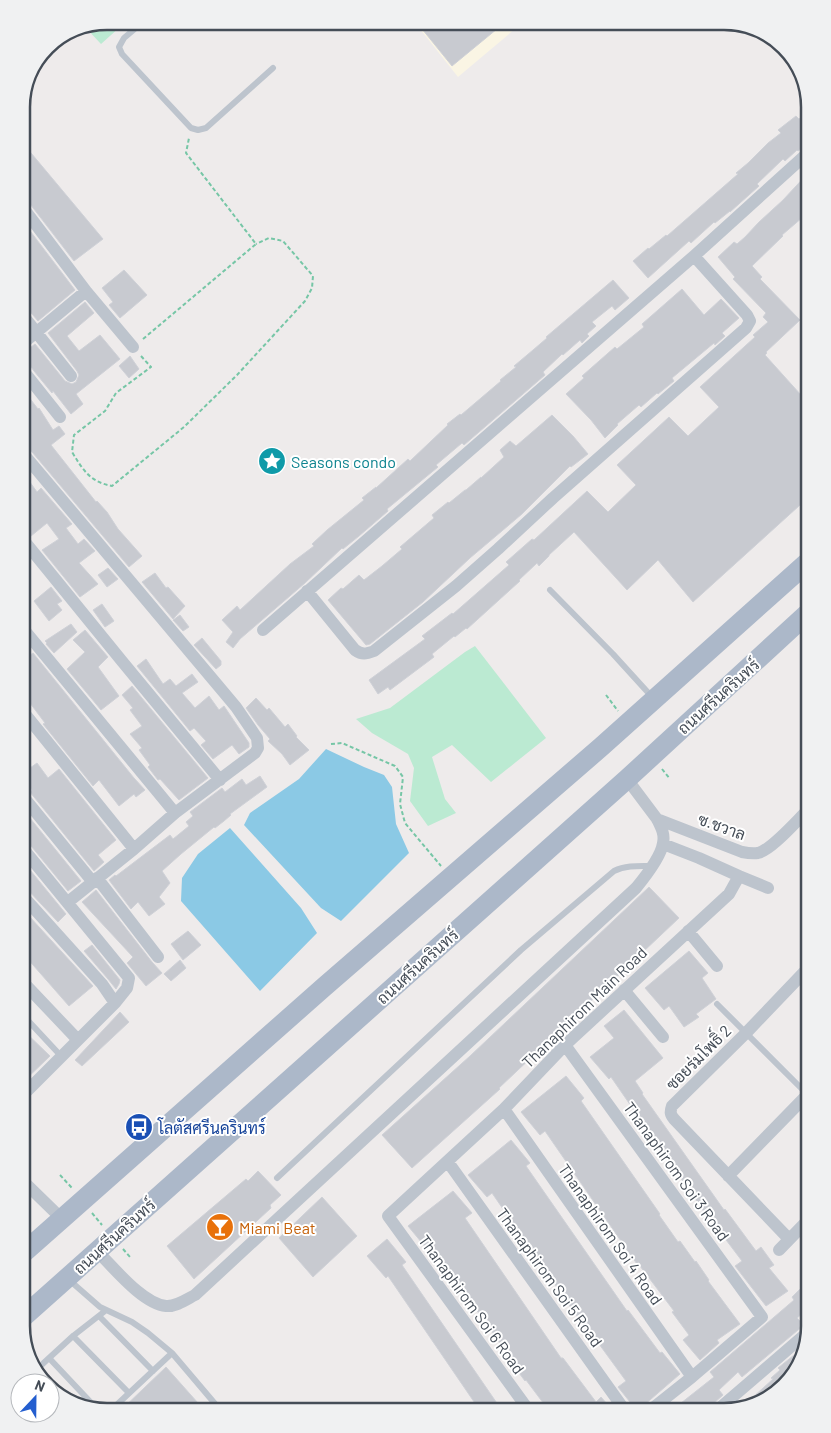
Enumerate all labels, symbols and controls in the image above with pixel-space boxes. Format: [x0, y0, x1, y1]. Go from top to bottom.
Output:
place icon: Seasons condo [257, 446, 287, 476]
place label: Seasons condo [291, 452, 396, 471]
street label: ถนนศรีนครินทร์ [672, 653, 763, 738]
street label: ซ.ชวาล [696, 809, 748, 843]
street label: ถนนศรีนครินทร์ [371, 923, 462, 1008]
street label: Thanaphirom Main Road [518, 942, 650, 1072]
street label: ซอยร่มโพธิ์ 2 [659, 1018, 734, 1093]
street label: Thanaphirom Soi 3 Road [620, 1098, 734, 1244]
bus stop icon: โลตัสศรีนครินทร์ [124, 1112, 154, 1142]
place label: โลตัสศรีนครินทร์ [157, 1116, 266, 1137]
street label: Thanaphirom Soi 4 Road [555, 1160, 667, 1308]
street label: ถนนศรีนครินทร์ [68, 1193, 159, 1278]
street label: Thanaphirom Soi 5 Road [493, 1204, 607, 1350]
bar icon: Miami Beat [205, 1212, 235, 1242]
place label: Miami Beat [239, 1218, 316, 1237]
street label: Thanaphirom Soi 6 Road [415, 1231, 529, 1377]
north arrow [10, 1373, 60, 1423]
text: N [33, 1376, 48, 1395]

